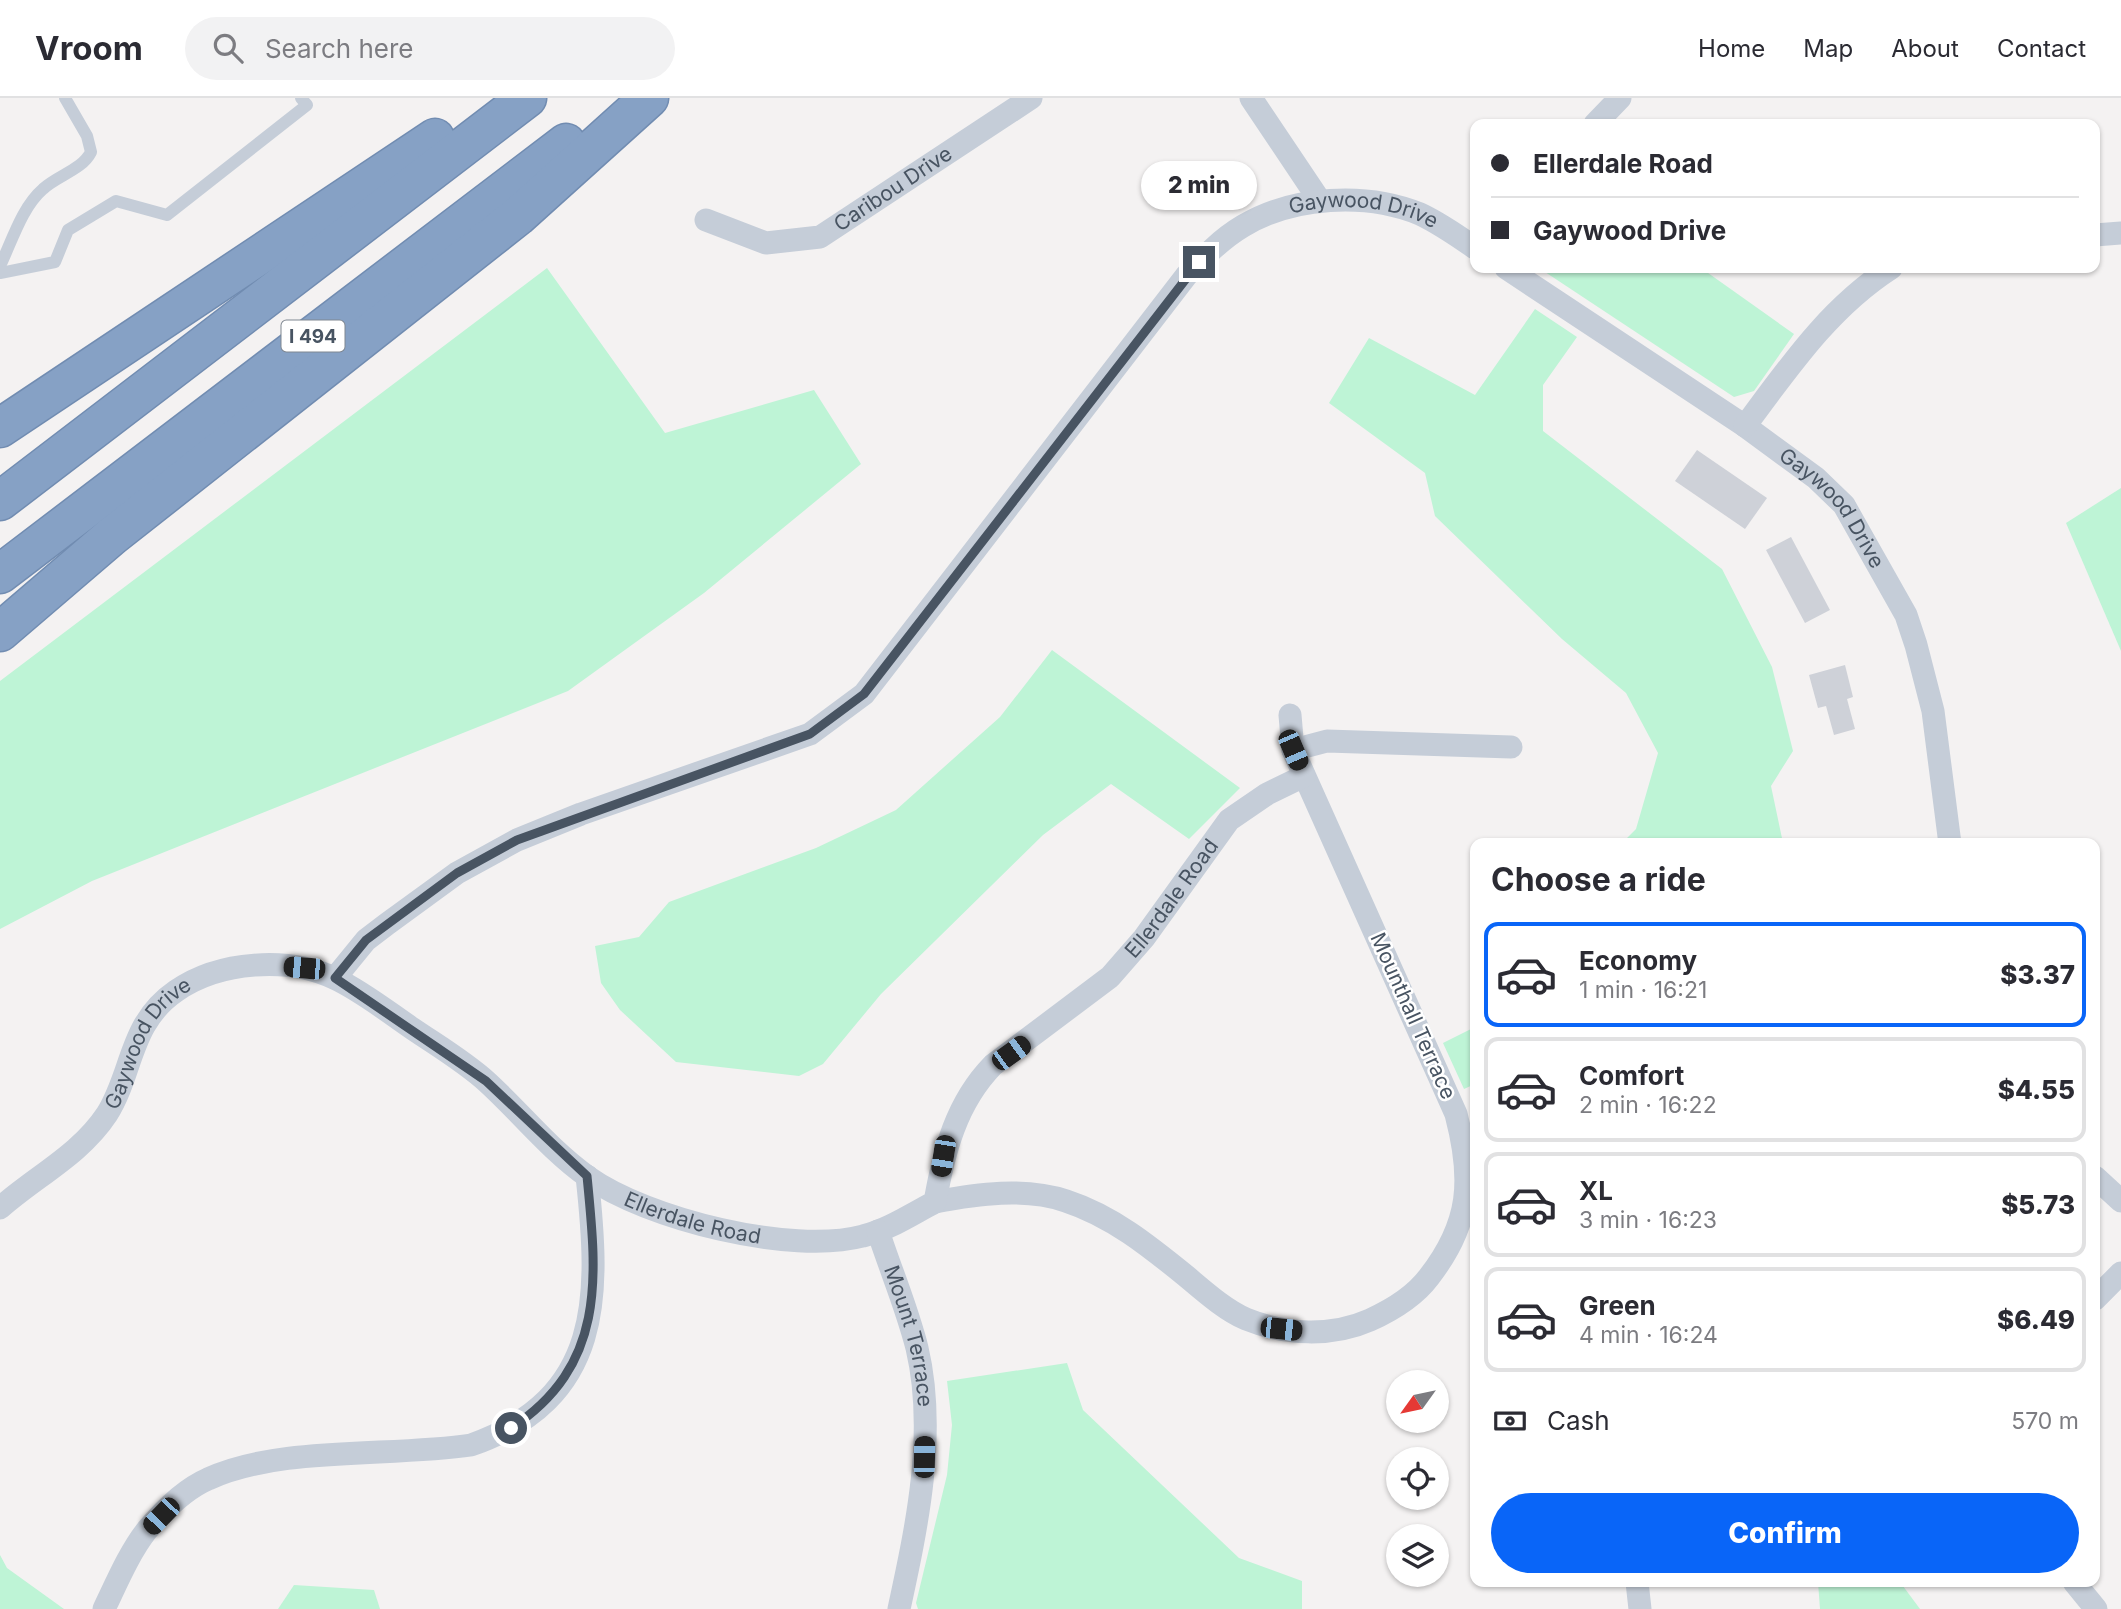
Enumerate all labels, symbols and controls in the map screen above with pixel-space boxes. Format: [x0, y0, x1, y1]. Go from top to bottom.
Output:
search box [185, 17, 675, 80]
text: Vroom [35, 28, 143, 68]
icon: search [209, 29, 247, 67]
text: Search here [265, 33, 414, 64]
text: Home [1698, 34, 1765, 63]
text: Map [1803, 34, 1853, 63]
text: About [1891, 34, 1959, 63]
text: Contact [1997, 34, 2086, 63]
street label: Caribou Drive [829, 141, 957, 236]
text: Ellerdale Road [1533, 148, 1713, 179]
callout: 2 min [1141, 160, 1257, 209]
text: 2 min [1168, 171, 1230, 199]
street label: Gaywood Drive [1286, 187, 1443, 233]
text: Gaywood Drive [1533, 215, 1726, 246]
route end [1183, 246, 1215, 278]
road number: I 494 [282, 320, 344, 352]
street label: Gaywood Drive [1775, 442, 1890, 572]
car [1276, 727, 1311, 773]
street label: Ellerdale Road [1120, 834, 1223, 963]
text: Choose a ride [1491, 860, 1706, 899]
street label: Mounthall Terrace [1365, 929, 1461, 1103]
icon: car [1495, 943, 1558, 1006]
text: Economy [1579, 945, 1697, 976]
car [283, 956, 326, 980]
text: $3.37 [2000, 959, 2075, 990]
street label: Gaywood Drive [99, 972, 195, 1113]
text: 1 min · 16:21 [1579, 976, 1707, 1004]
car [988, 1032, 1035, 1074]
icon: car [1495, 1058, 1558, 1121]
text: Comfort [1579, 1060, 1684, 1091]
text: $4.55 [1998, 1074, 2075, 1105]
text: 2 min · 16:22 [1579, 1091, 1717, 1119]
car [930, 1134, 957, 1178]
icon: car [1495, 1173, 1558, 1236]
text: XL [1579, 1175, 1613, 1206]
street label: Ellerdale Road [621, 1186, 763, 1249]
text: $5.73 [2001, 1189, 2075, 1220]
text: 3 min · 16:23 [1579, 1206, 1717, 1234]
street label: Mount Terrace [879, 1262, 938, 1408]
icon: car [1495, 1288, 1558, 1351]
text: Green [1579, 1290, 1656, 1321]
text: $6.49 [1997, 1304, 2075, 1335]
car [1260, 1316, 1303, 1342]
text: 4 min · 16:24 [1579, 1321, 1718, 1349]
north arrow [1386, 1370, 1449, 1433]
map controls [1386, 1370, 1449, 1587]
icon: cash [1491, 1402, 1529, 1440]
text: Cash [1547, 1405, 1610, 1436]
text: 570 m [2011, 1407, 2079, 1435]
route start [495, 1412, 527, 1444]
car [914, 1436, 935, 1478]
button: locate [1386, 1447, 1449, 1510]
button: Confirm [1491, 1493, 2079, 1573]
car [139, 1494, 184, 1538]
button: layers [1386, 1524, 1449, 1587]

